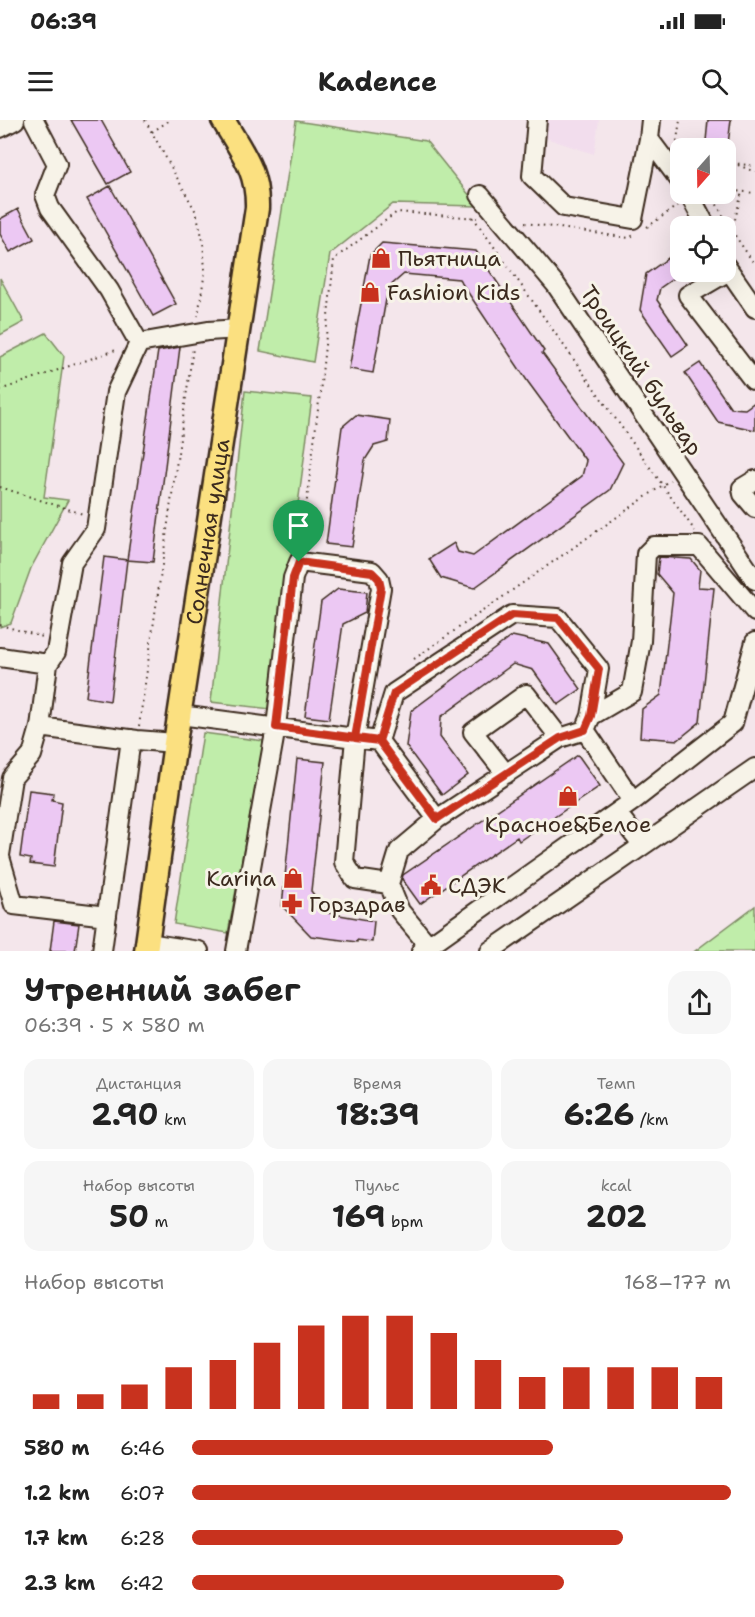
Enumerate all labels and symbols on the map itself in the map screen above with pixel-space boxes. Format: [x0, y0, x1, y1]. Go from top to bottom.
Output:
north arrow [670, 138, 736, 204]
place label: Пьятница [398, 244, 501, 273]
shop icon: Пьятница [369, 246, 393, 270]
place label: Fashion Kids [387, 278, 521, 307]
street label: Троицкий бульвар [574, 279, 709, 461]
shop icon: Fashion Kids [358, 280, 382, 304]
street label: Солнечная улица [179, 436, 237, 626]
pin [273, 500, 324, 562]
shop icon: Красное&Белое [556, 784, 580, 808]
place label: Красное&Белое [485, 810, 651, 839]
place label: Karina [206, 864, 276, 893]
shop icon: Karina [281, 866, 305, 890]
place label: СДЭК [448, 871, 506, 900]
public building icon: СДЭК [419, 873, 443, 897]
place label: Горздрав [309, 890, 406, 919]
pharmacy icon: Горздрав [280, 892, 304, 916]

